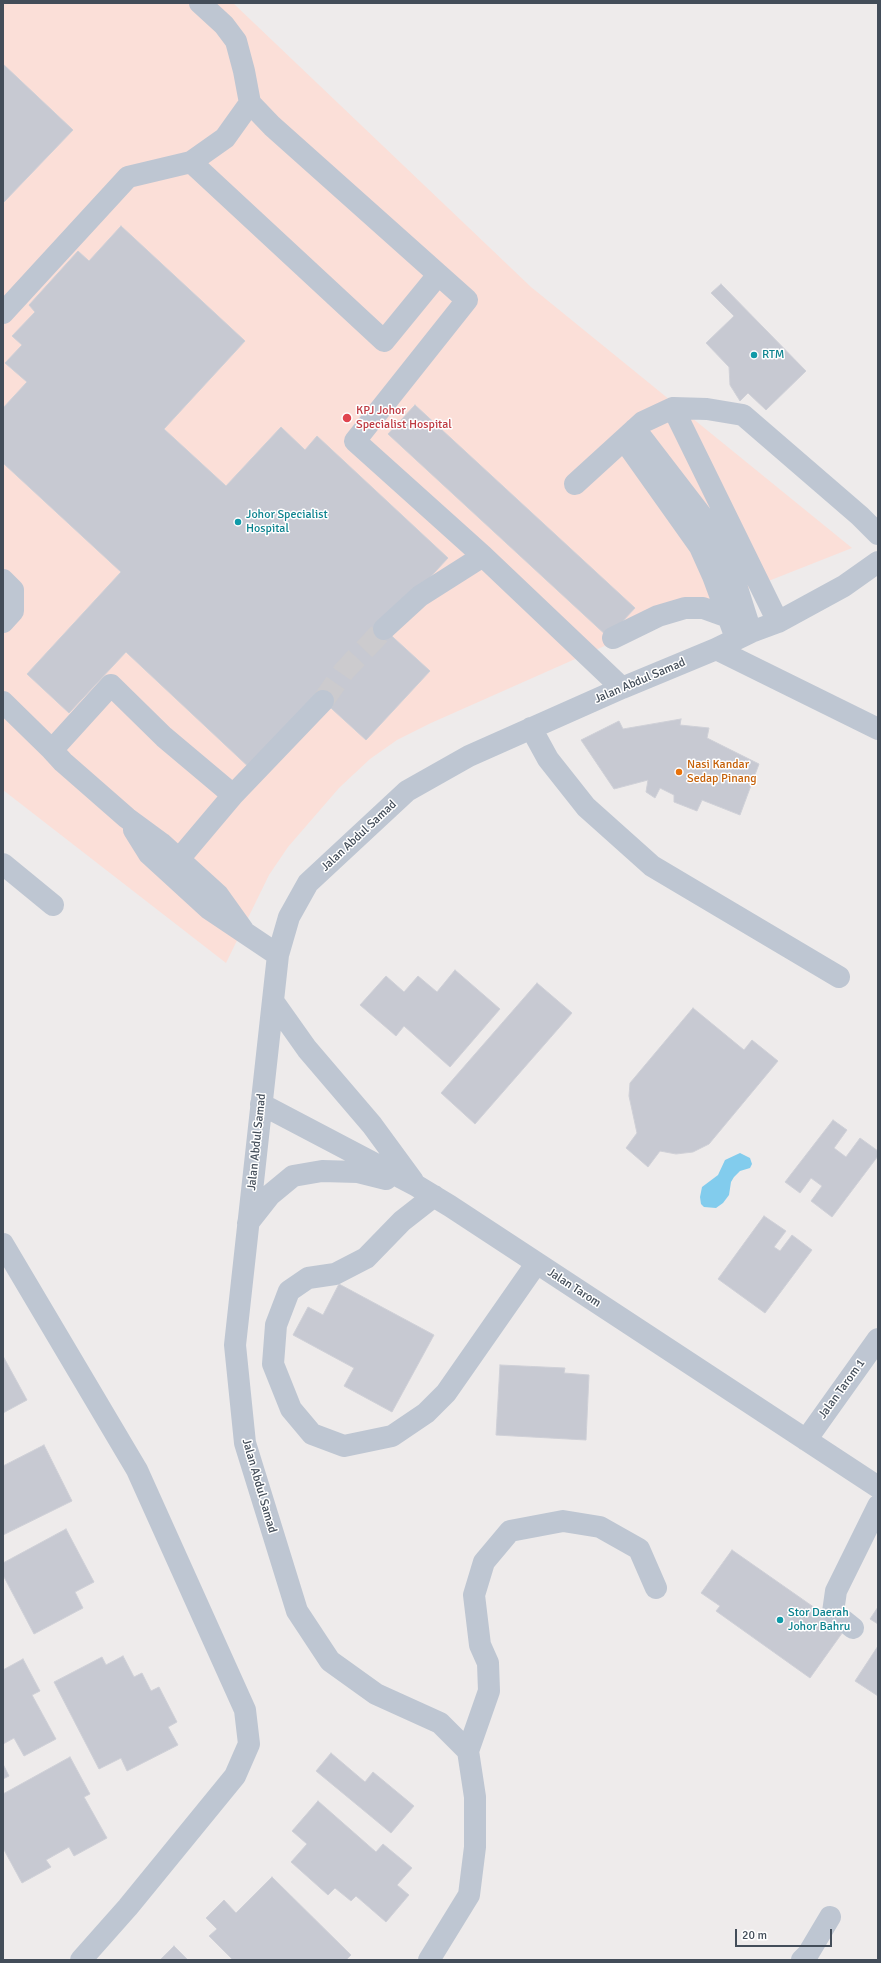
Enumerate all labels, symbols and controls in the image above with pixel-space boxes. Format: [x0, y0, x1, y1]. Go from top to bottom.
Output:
place label: RTM [762, 348, 784, 362]
marker: RTM [749, 350, 759, 360]
place label: KPJ Johor Specialist Hospital [356, 404, 452, 432]
marker: KPJ Johor Specialist Hospital [341, 412, 353, 424]
place label: Johor Specialist Hospital [246, 508, 328, 536]
marker: Johor Specialist Hospital [233, 517, 243, 527]
street label: Jalan Abdul Samad [592, 655, 688, 707]
place label: Nasi Kandar Sedap Pinang [687, 758, 757, 786]
marker: Nasi Kandar Sedap Pinang [674, 767, 684, 777]
street label: Jalan Abdul Samad [318, 798, 400, 874]
street label: Jalan Abdul Samad [245, 1093, 269, 1191]
street label: Jalan Tarom [544, 1265, 604, 1311]
street label: Jalan Tarom 1 [816, 1356, 868, 1422]
street label: Jalan Abdul Samad [239, 1437, 279, 1535]
place label: Stor Daerah Johor Bahru [788, 1606, 850, 1634]
marker: Stor Daerah Johor Bahru [775, 1615, 785, 1625]
scale bar [737, 1921, 834, 1947]
text: 20 m [742, 1928, 767, 1943]

